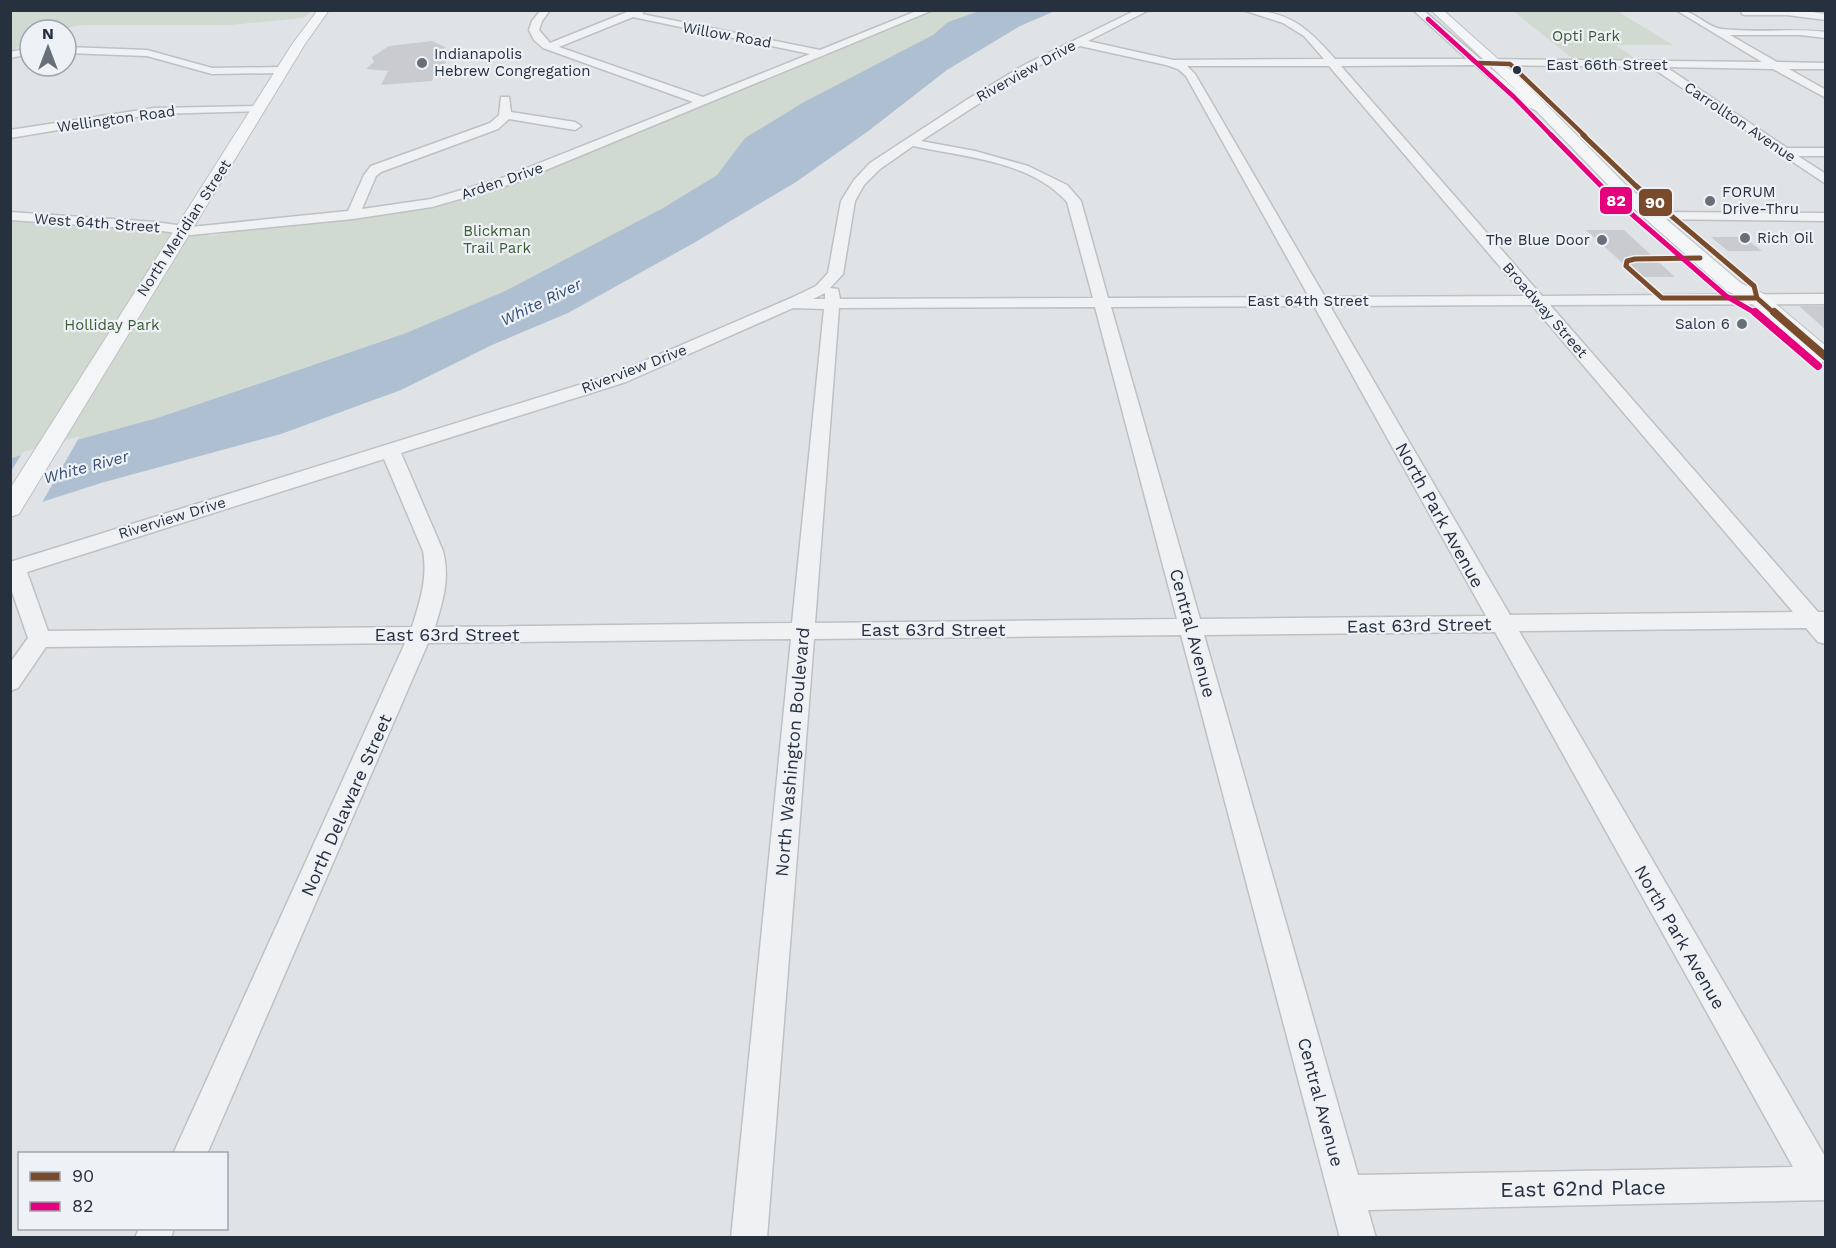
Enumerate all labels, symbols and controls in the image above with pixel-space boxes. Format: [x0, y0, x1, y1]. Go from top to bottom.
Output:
north arrow [18, 18, 78, 78]
street label: Willow Road [681, 18, 773, 52]
text: N [42, 24, 54, 43]
park label: Opti Park [1552, 27, 1621, 45]
street label: Riverview Drive [973, 36, 1079, 106]
place label: Indianapolis Hebrew Congregation [434, 45, 590, 80]
marker: Indianapolis Hebrew Congregation [415, 56, 429, 70]
street label: East 66th Street [1546, 56, 1668, 74]
unlabelled marker [1511, 64, 1523, 76]
street label: Carrollton Avenue [1681, 78, 1799, 166]
street label: Wellington Road [56, 102, 176, 136]
street label: North Meridian Street [133, 156, 235, 300]
street label: Arden Drive [459, 159, 545, 203]
place label: FORUM Drive-Thru [1722, 183, 1799, 218]
line badge: 82 [1599, 186, 1633, 215]
line badge: 90 [1638, 188, 1673, 217]
text: 82 [1606, 191, 1626, 210]
text: 90 [1645, 193, 1665, 212]
marker: FORUM Drive-Thru [1703, 194, 1717, 208]
street label: West 64th Street [34, 210, 161, 236]
park label: Blickman Trail Park [463, 222, 531, 257]
place label: Rich Oil [1757, 229, 1814, 247]
place label: The Blue Door [1486, 231, 1590, 249]
marker: Rich Oil [1738, 231, 1752, 245]
marker: The Blue Door [1595, 233, 1609, 247]
street label: Broadway Street [1499, 259, 1592, 362]
water label: White River [497, 274, 585, 330]
street label: East 64th Street [1247, 292, 1369, 310]
place label: Salon 6 [1675, 315, 1730, 333]
park label: Holliday Park [64, 316, 160, 334]
marker: Salon 6 [1735, 317, 1749, 331]
street label: Riverview Drive [579, 341, 689, 397]
street label: North Park Avenue [1391, 439, 1489, 591]
water label: White River [41, 446, 131, 488]
street label: Riverview Drive [116, 493, 228, 543]
street label: Central Avenue [1166, 566, 1220, 700]
street label: East 63rd Street [1346, 613, 1492, 637]
street label: East 63rd Street [861, 619, 1006, 640]
street label: East 63rd Street [375, 624, 520, 645]
street label: North Washington Boulevard [771, 626, 813, 878]
street label: North Delaware Street [296, 710, 396, 899]
street label: North Park Avenue [1630, 861, 1730, 1013]
street label: Central Avenue [1294, 1035, 1348, 1169]
legend [18, 1152, 228, 1230]
text: 90 [72, 1165, 94, 1186]
street label: East 62nd Place [1500, 1174, 1666, 1202]
text: 82 [72, 1195, 94, 1216]

